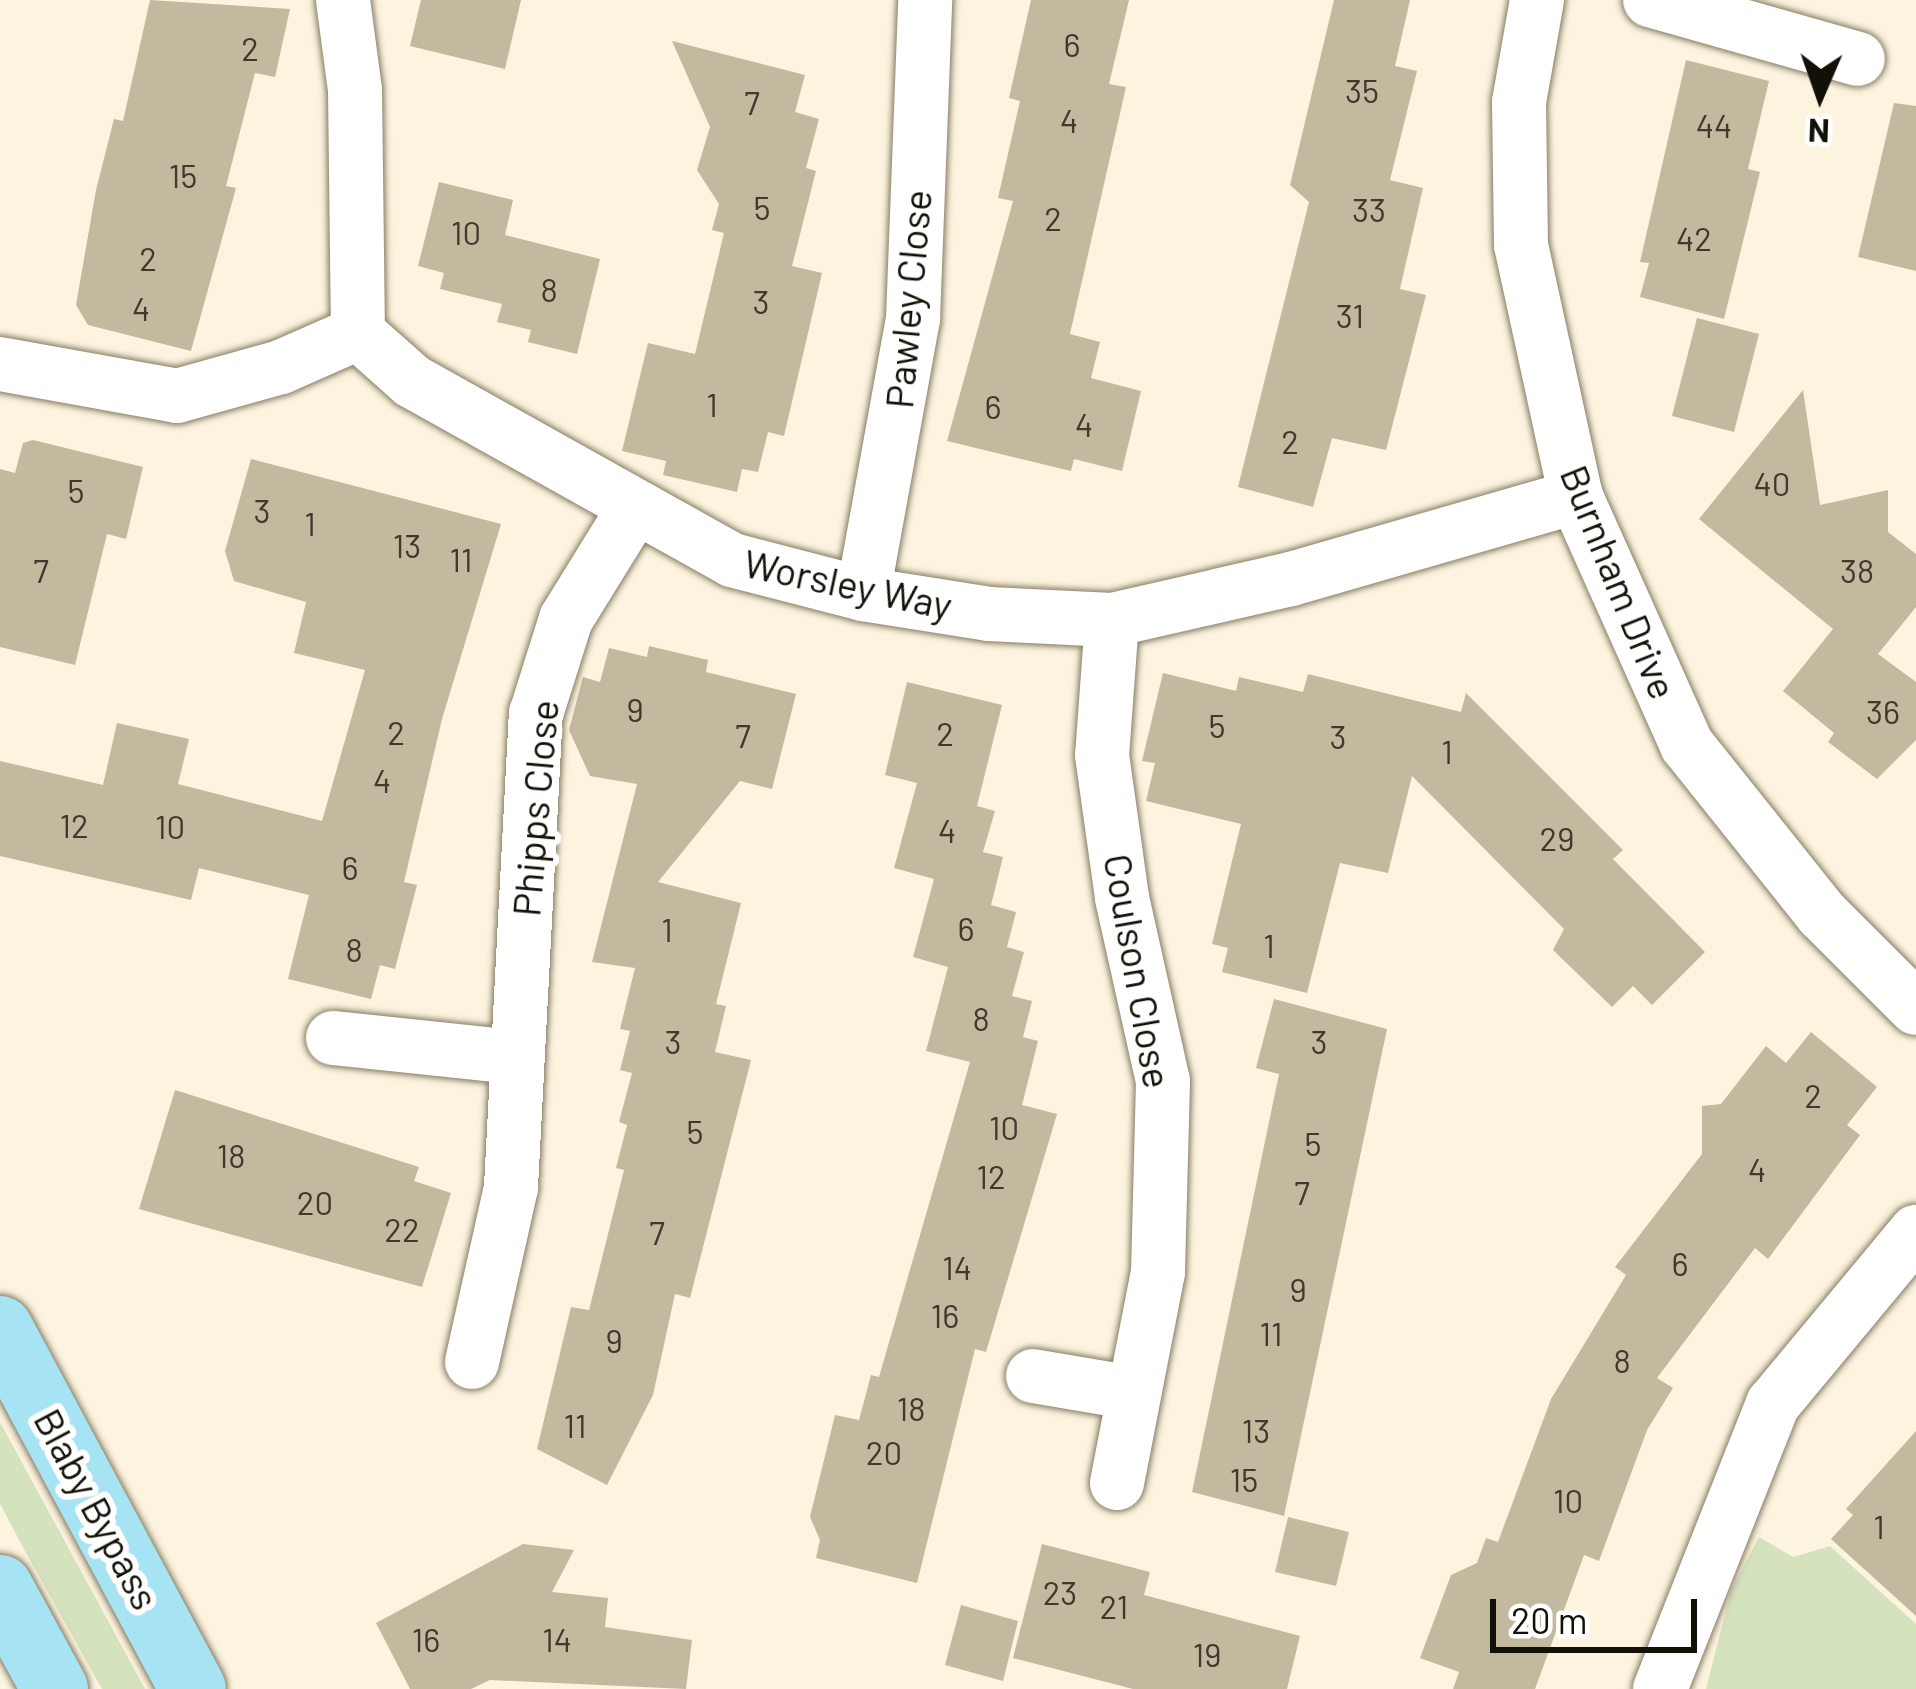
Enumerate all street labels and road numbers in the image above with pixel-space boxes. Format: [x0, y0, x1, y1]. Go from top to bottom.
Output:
street label: Pawley Close [875, 188, 941, 410]
street label: Burnham Drive [1551, 458, 1687, 706]
street label: Worsley Way [740, 539, 956, 629]
street label: Phipps Close [502, 698, 568, 918]
street label: Coulson Close [1094, 850, 1182, 1092]
street label: Blaby Bypass [25, 1401, 169, 1617]

